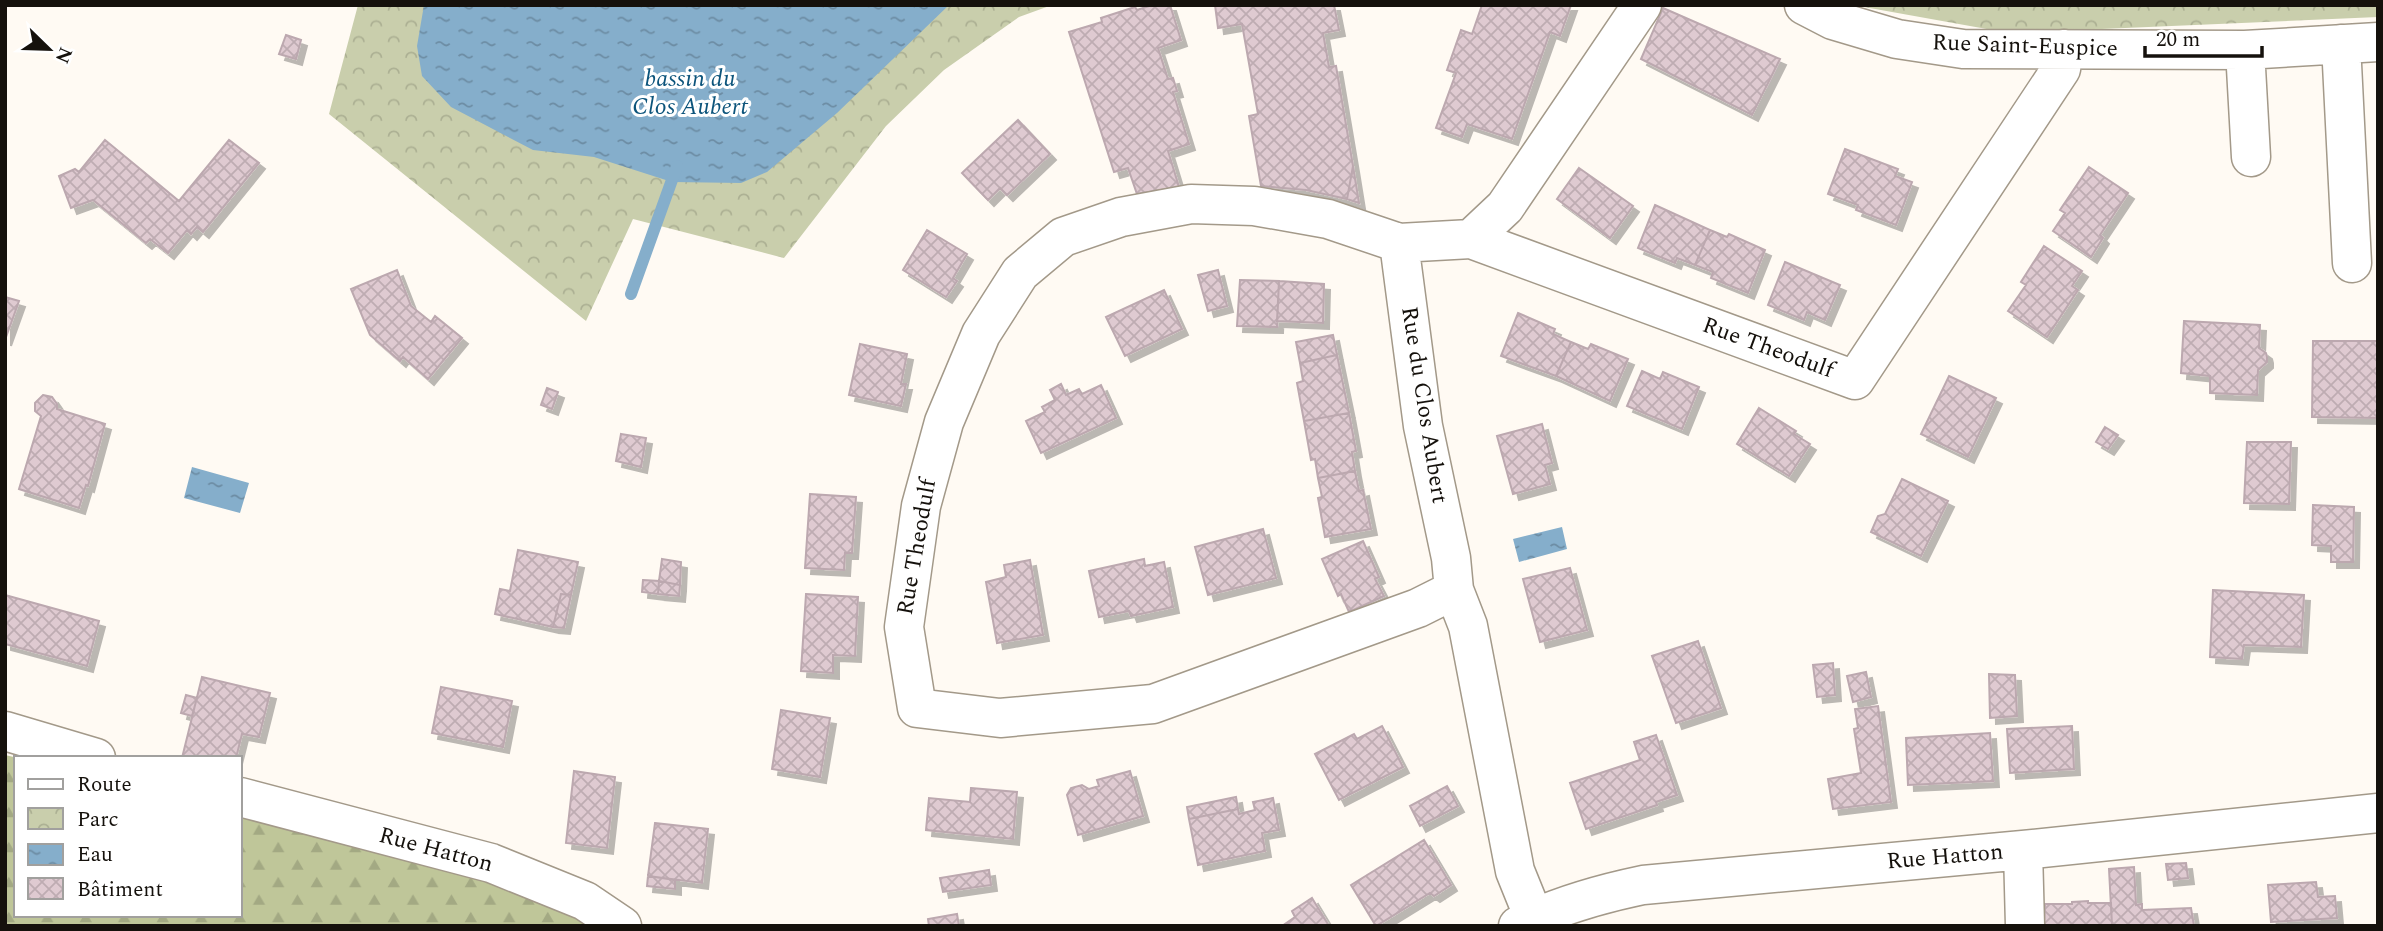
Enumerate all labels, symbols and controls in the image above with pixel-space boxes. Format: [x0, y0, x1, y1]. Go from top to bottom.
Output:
north arrow [14, 14, 84, 84]
scale bar [2145, 14, 2262, 58]
text: 20 m [2156, 24, 2200, 56]
street label: Rue Saint-Euspice [1931, 25, 2119, 67]
text: N [47, 42, 80, 68]
water label: bassin du Clos Aubert [632, 61, 748, 125]
street label: Rue du Clos Aubert [1391, 304, 1457, 506]
street label: Rue Theodulf [1697, 308, 1841, 389]
street label: Rue Theodulf [888, 474, 947, 618]
legend [14, 756, 242, 917]
text: Route [77, 769, 132, 801]
text: Parc [77, 804, 119, 836]
street label: Rue Hatton [375, 818, 497, 882]
street label: Rue Hatton [1885, 834, 2005, 880]
text: Eau [77, 839, 113, 871]
text: Bâtiment [77, 874, 163, 906]

